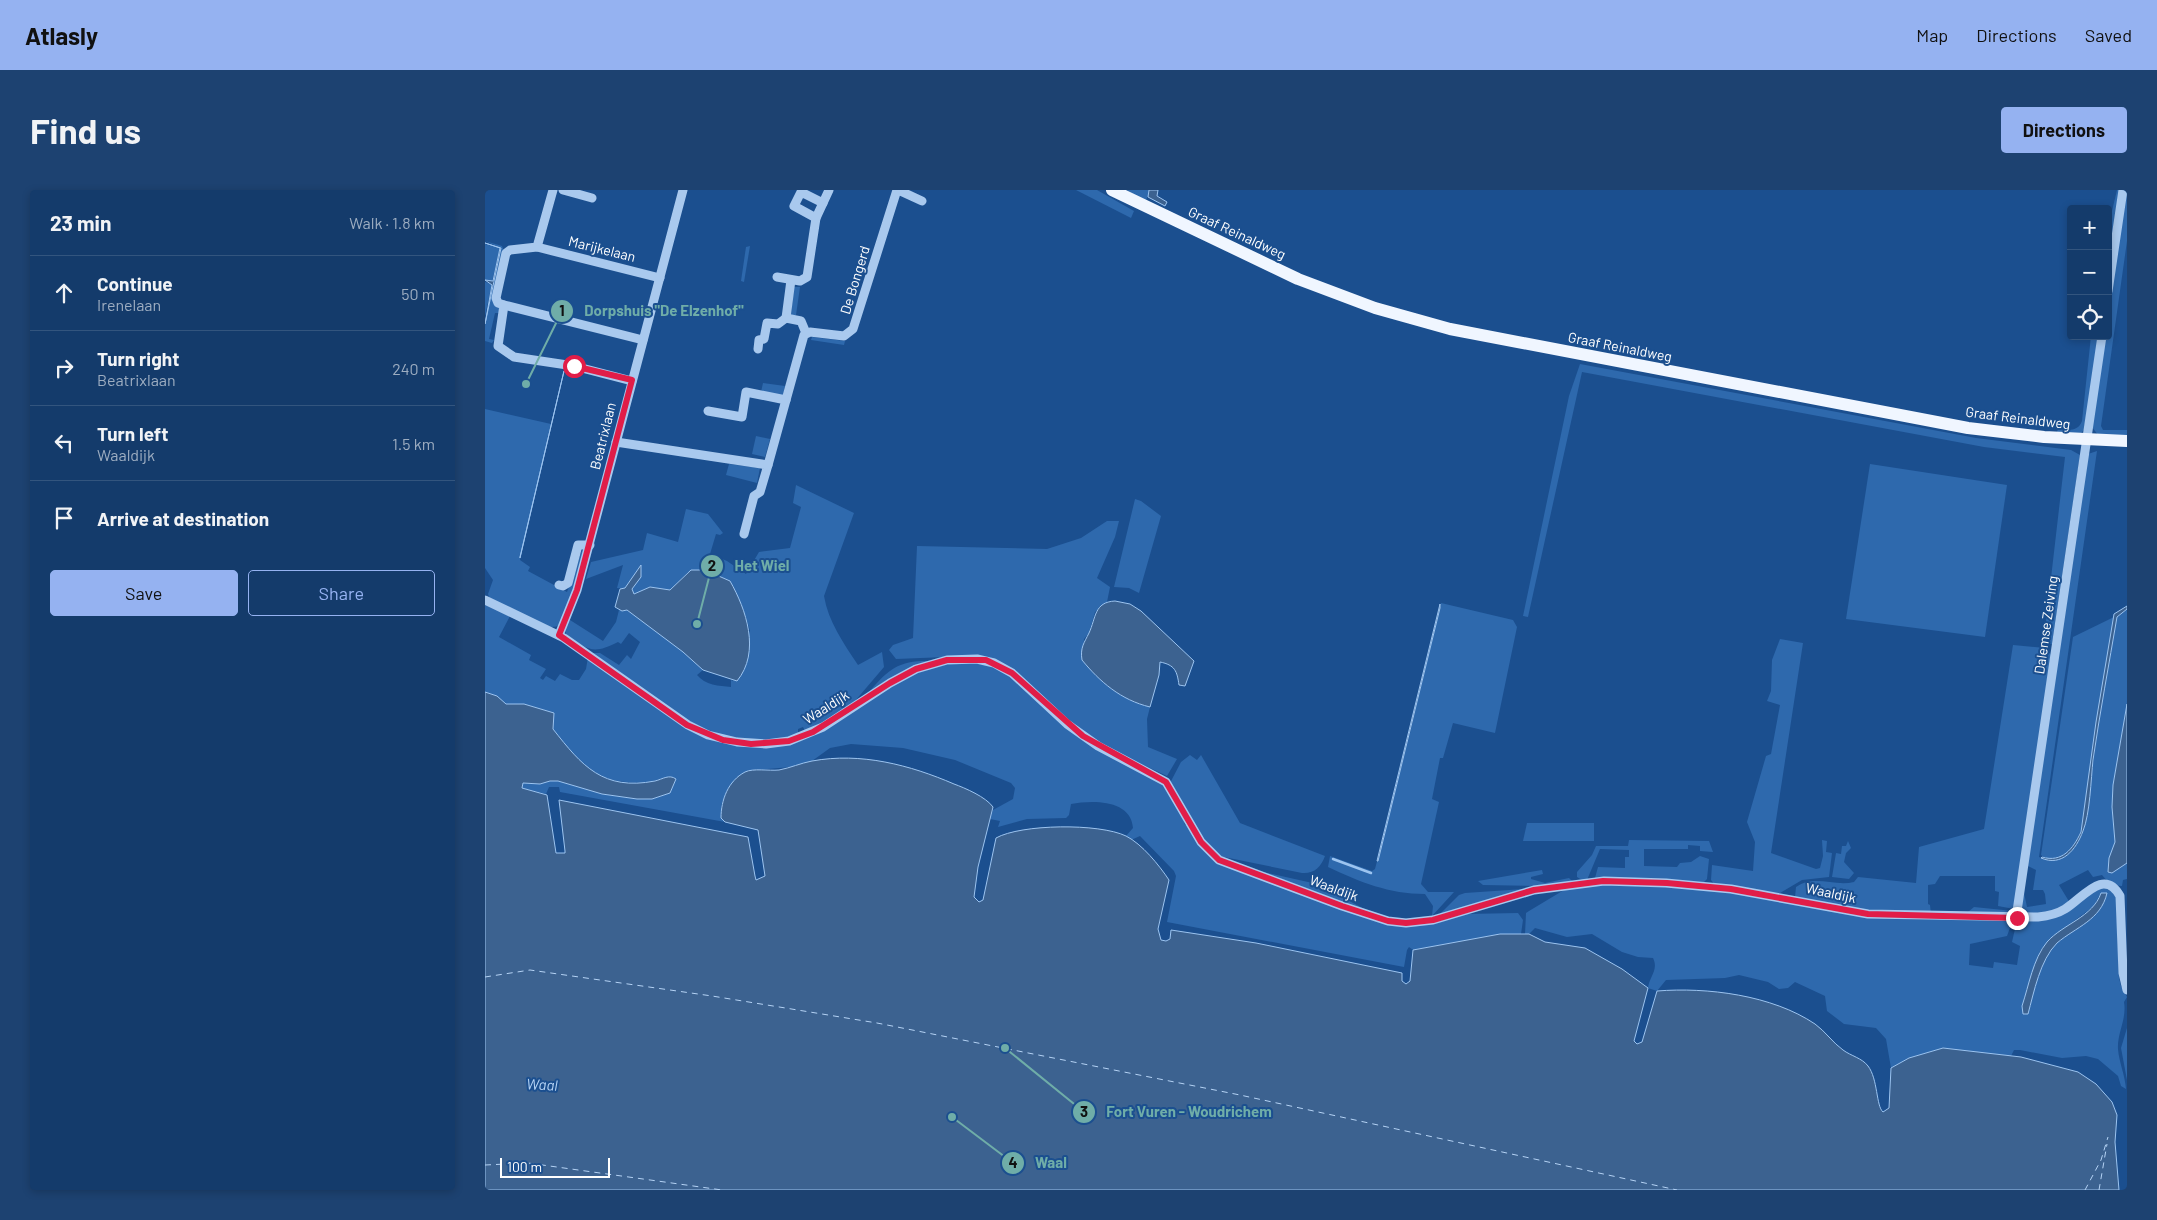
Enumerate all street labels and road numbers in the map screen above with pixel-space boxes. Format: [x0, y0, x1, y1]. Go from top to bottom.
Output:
street label: Graaf Reinaldweg [1186, 203, 1289, 263]
street label: Marijkelaan [567, 232, 637, 265]
street label: De Bongerd [836, 244, 873, 316]
street label: Graaf Reinaldweg [1567, 328, 1674, 365]
street label: Beatrixlaan [586, 400, 619, 471]
street label: Graaf Reinaldweg [1965, 403, 2072, 432]
street label: Dalemse Zeiving [2030, 575, 2061, 675]
street label: Waaldijk [800, 686, 852, 727]
street label: Waaldijk [1307, 871, 1361, 904]
street label: Waaldijk [1804, 879, 1858, 906]

